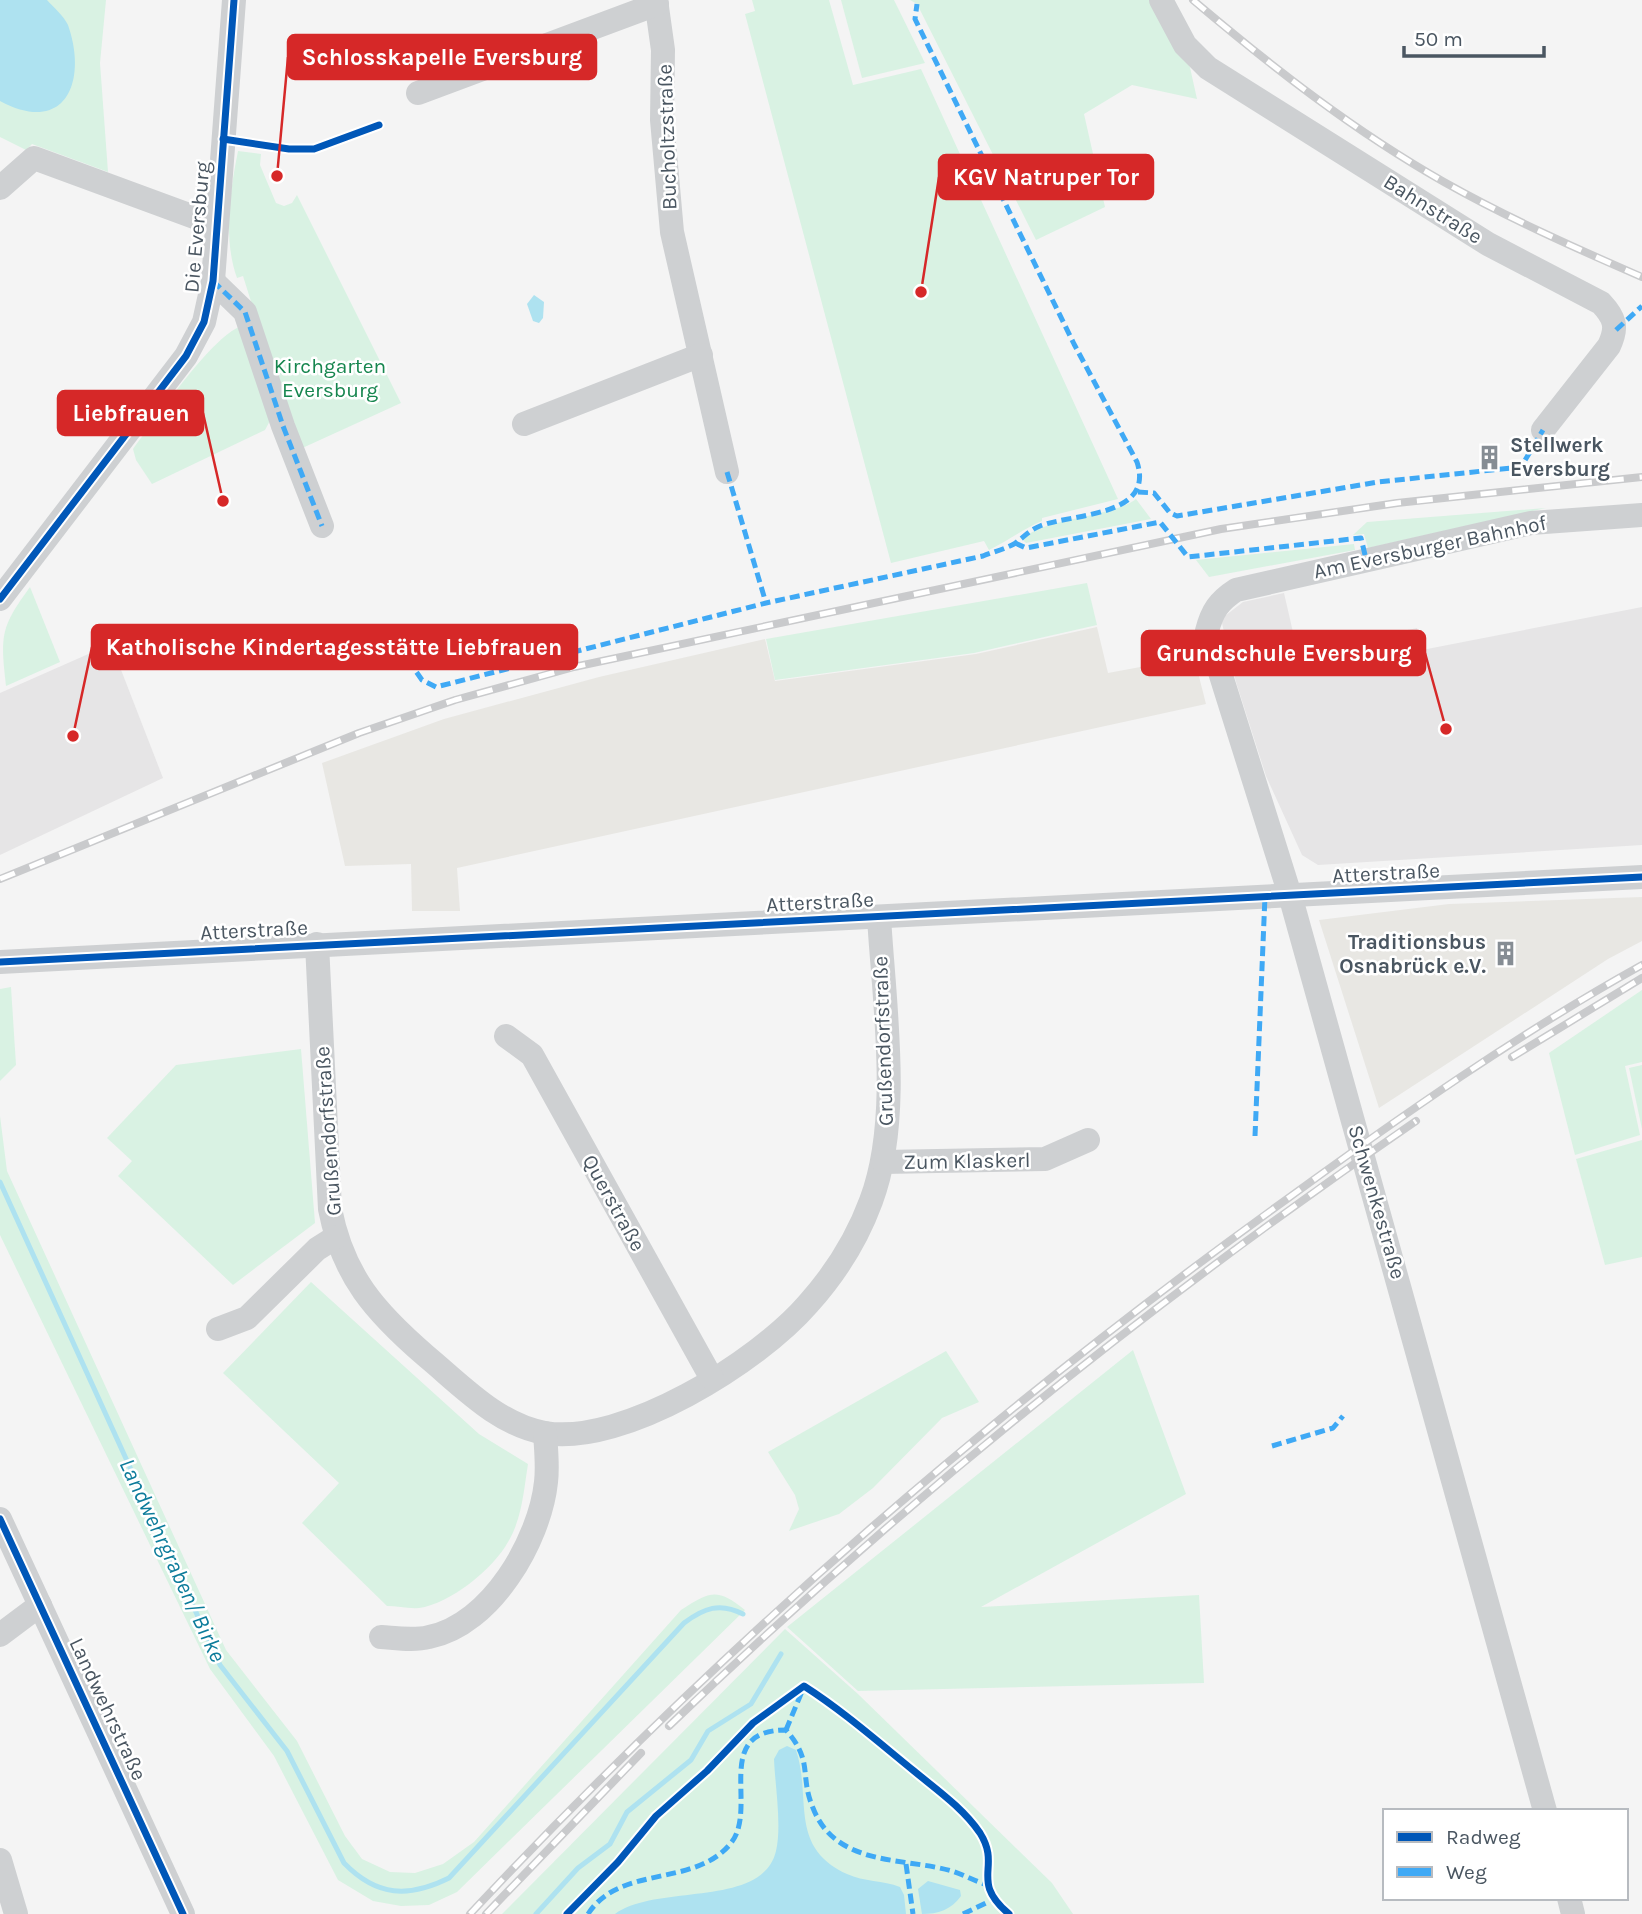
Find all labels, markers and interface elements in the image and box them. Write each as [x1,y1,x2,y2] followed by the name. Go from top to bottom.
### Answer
[1404,14,1544,58] scale bar
[1414,27,1463,51] text: 50 m
[288,35,596,79] callout: Schlosskapelle Eversburg
[302,44,582,71] text: Schlosskapelle Eversburg
[652,64,682,210] street label: Bucholtzstraße
[939,155,1153,199] callout: KGV Natruper Tor
[179,160,215,294] street label: Die Eversburg
[953,164,1139,191] text: KGV Natruper Tor
[1379,169,1487,249] street label: Bahnstraße
[274,354,386,402] park label: Kirchgarten Eversburg
[58,391,203,435] callout: Liebfrauen
[72,400,190,427] text: Liebfrauen
[1510,433,1610,481] place label: Stellwerk Eversburg
[1476,443,1504,471] building icon: Stellwerk Eversburg
[1311,510,1549,583] street label: Am Eversburger Bahnhof
[92,625,577,669] callout: Katholische Kindertagesstätte Liebfrauen
[1142,631,1425,675] callout: Grundschule Eversburg
[106,634,562,661] text: Katholische Kindertagesstätte Liebfrauen
[1156,640,1412,667] text: Grundschule Eversburg
[1331,858,1441,888] street label: Atterstraße
[765,887,875,917] street label: Atterstraße
[199,915,309,945] street label: Atterstraße
[1339,930,1486,978] place label: Traditionsbus Osnabrück e.V.
[1492,940,1520,968] building icon: Traditionsbus Osnabrück e.V.
[868,956,898,1126] street label: Grußendorfstraße
[310,1045,346,1217] street label: Grußendorfstraße
[1344,1122,1410,1282] street label: Schwenkestraße
[903,1148,1031,1174] street label: Zum Klaskerl
[578,1151,650,1255] street label: Querstraße
[114,1454,232,1666] water label: Landwehrgraben/ Birke
[64,1634,152,1784] street label: Landwehrstraße
[1383,1809,1628,1900] legend
[1446,1825,1521,1849] text: Radweg
[1446,1860,1487,1884] text: Weg

